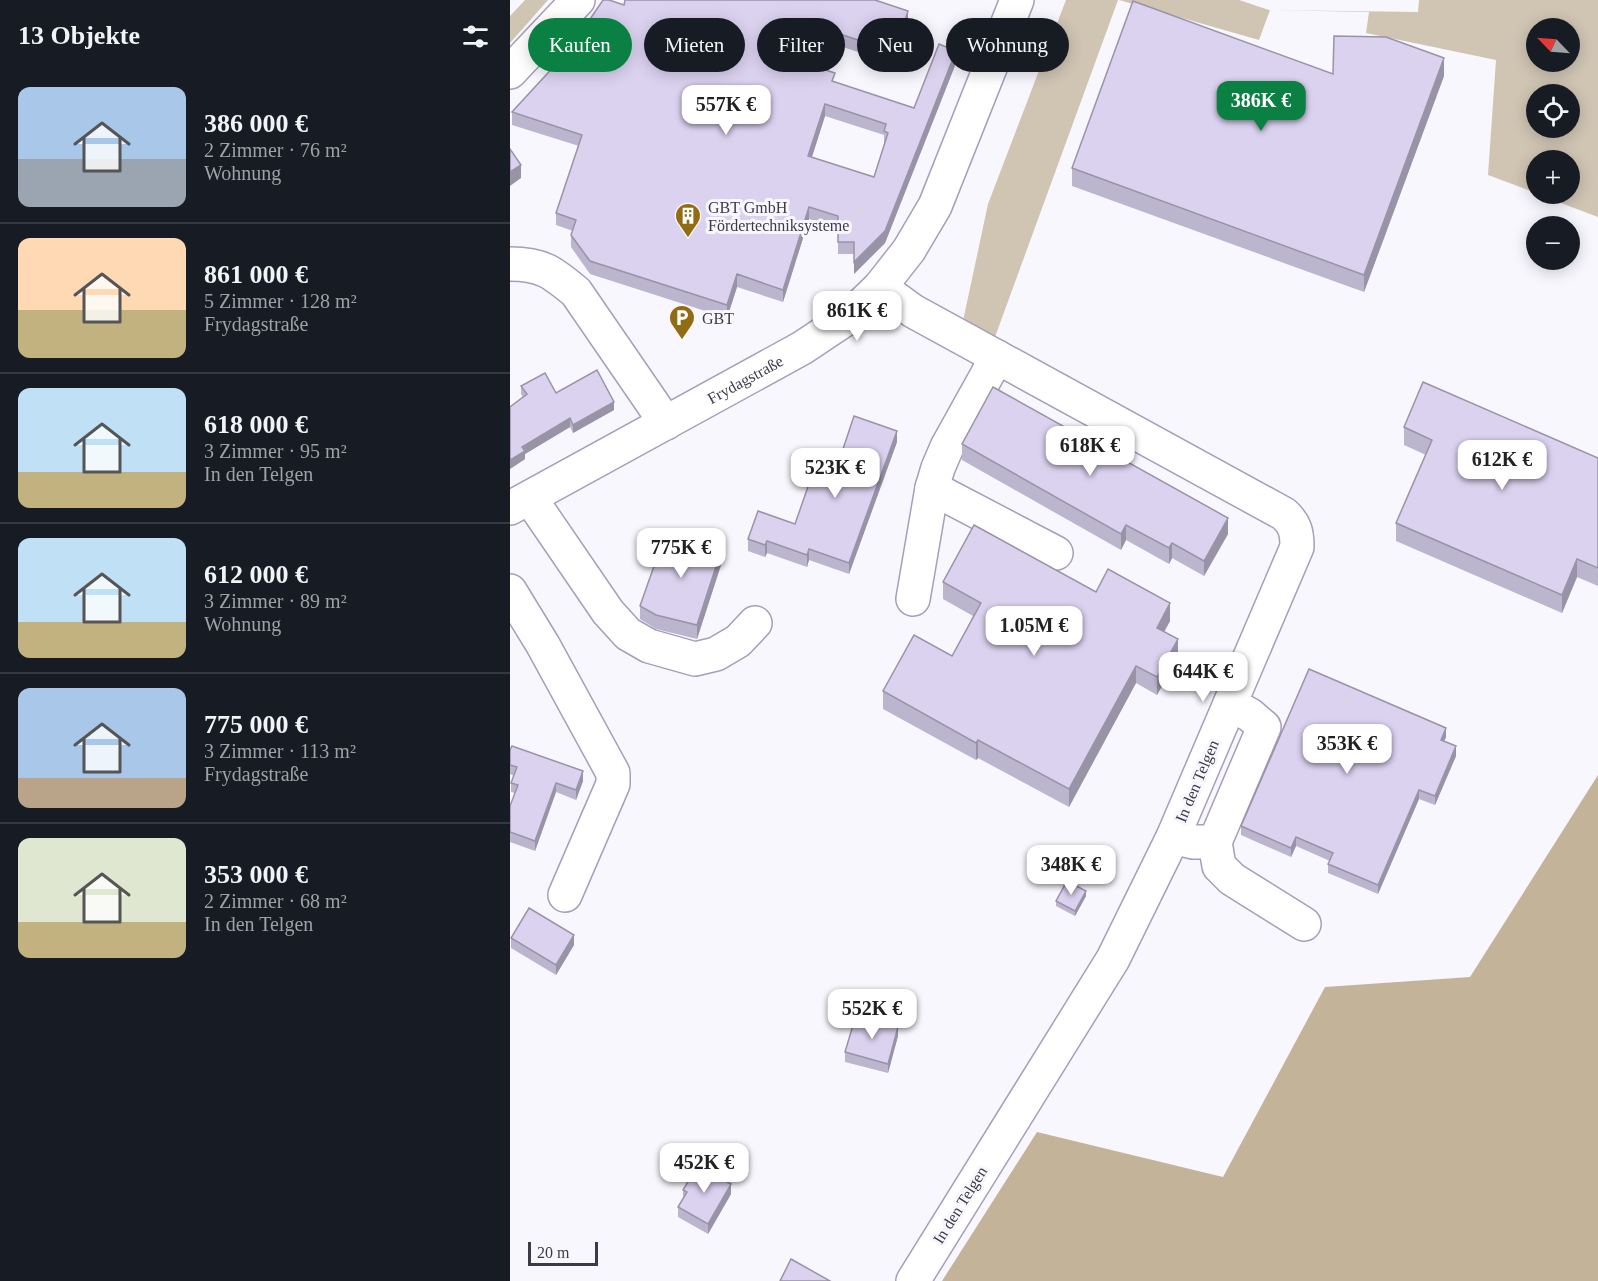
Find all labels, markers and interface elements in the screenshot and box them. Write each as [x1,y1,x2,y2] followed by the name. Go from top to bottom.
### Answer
[528,18,632,72] chip: Kaufen
[644,18,745,72] chip: Mieten
[757,18,845,72] chip: Filter
[857,18,934,72] chip: Neu
[946,18,1069,72] chip: Wohnung
[1526,18,1580,72] north arrow
[1526,18,1580,270] map controls
[459,20,492,53] icon: filters
[18,21,140,50] text: 13 Objekte
[1212,81,1310,132] pin: 386K €
[1526,84,1580,138] button: locate
[677,85,775,136] pin: 557K €
[1231,89,1291,111] text: 386K €
[696,93,756,115] text: 557K €
[204,109,308,138] text: 386 000 €
[66,111,138,183] icon: home
[204,139,347,161] text: 2 Zimmer · 76 m²
[1526,150,1580,204] button: +
[204,162,281,184] text: Wohnung
[708,199,849,235] place label: GBT GmbH Fördertechniksysteme
[673,201,703,239] building icon: GBT GmbH Fördertechniksysteme
[1526,216,1580,270] button: −
[204,260,308,289] text: 861 000 €
[66,262,138,334] icon: home
[204,290,357,312] text: 5 Zimmer · 128 m²
[808,291,906,342] pin: 861K €
[827,299,887,321] text: 861K €
[667,303,697,341] parking icon: GBT
[702,310,734,327] place label: GBT
[204,313,308,335] text: Frydagstraße
[704,352,786,407] street label: Frydagstraße
[204,410,308,439] text: 618 000 €
[66,412,138,484] icon: home
[1041,426,1139,477] pin: 618K €
[1060,434,1120,456] text: 618K €
[204,440,347,462] text: 3 Zimmer · 95 m²
[1453,440,1551,491] pin: 612K €
[786,448,884,499] pin: 523K €
[1472,448,1532,470] text: 612K €
[805,456,865,478] text: 523K €
[204,463,313,485] text: In den Telgen
[632,528,730,579] pin: 775K €
[651,536,711,558] text: 775K €
[204,560,308,589] text: 612 000 €
[66,562,138,634] icon: home
[204,590,347,612] text: 3 Zimmer · 89 m²
[979,606,1089,657] pin: 1.05M €
[204,613,281,635] text: Wohnung
[1000,614,1068,636] text: 1.05M €
[1154,652,1252,703] pin: 644K €
[1173,660,1233,682] text: 644K €
[204,710,308,739] text: 775 000 €
[66,712,138,784] icon: home
[1298,724,1396,775] pin: 353K €
[1317,732,1377,754] text: 353K €
[1172,737,1223,825] street label: In den Telgen
[204,740,356,762] text: 3 Zimmer · 113 m²
[204,763,308,785] text: Frydagstraße
[1022,845,1120,896] pin: 348K €
[1041,853,1101,875] text: 348K €
[204,860,308,889] text: 353 000 €
[66,862,138,934] icon: home
[204,890,347,912] text: 2 Zimmer · 68 m²
[204,913,313,935] text: In den Telgen
[823,989,921,1040] pin: 552K €
[842,997,902,1019] text: 552K €
[655,1143,753,1194] pin: 452K €
[674,1151,734,1173] text: 452K €
[930,1163,991,1247] street label: In den Telgen
[528,1239,598,1266] scale bar
[537,1244,569,1261] text: 20 m

